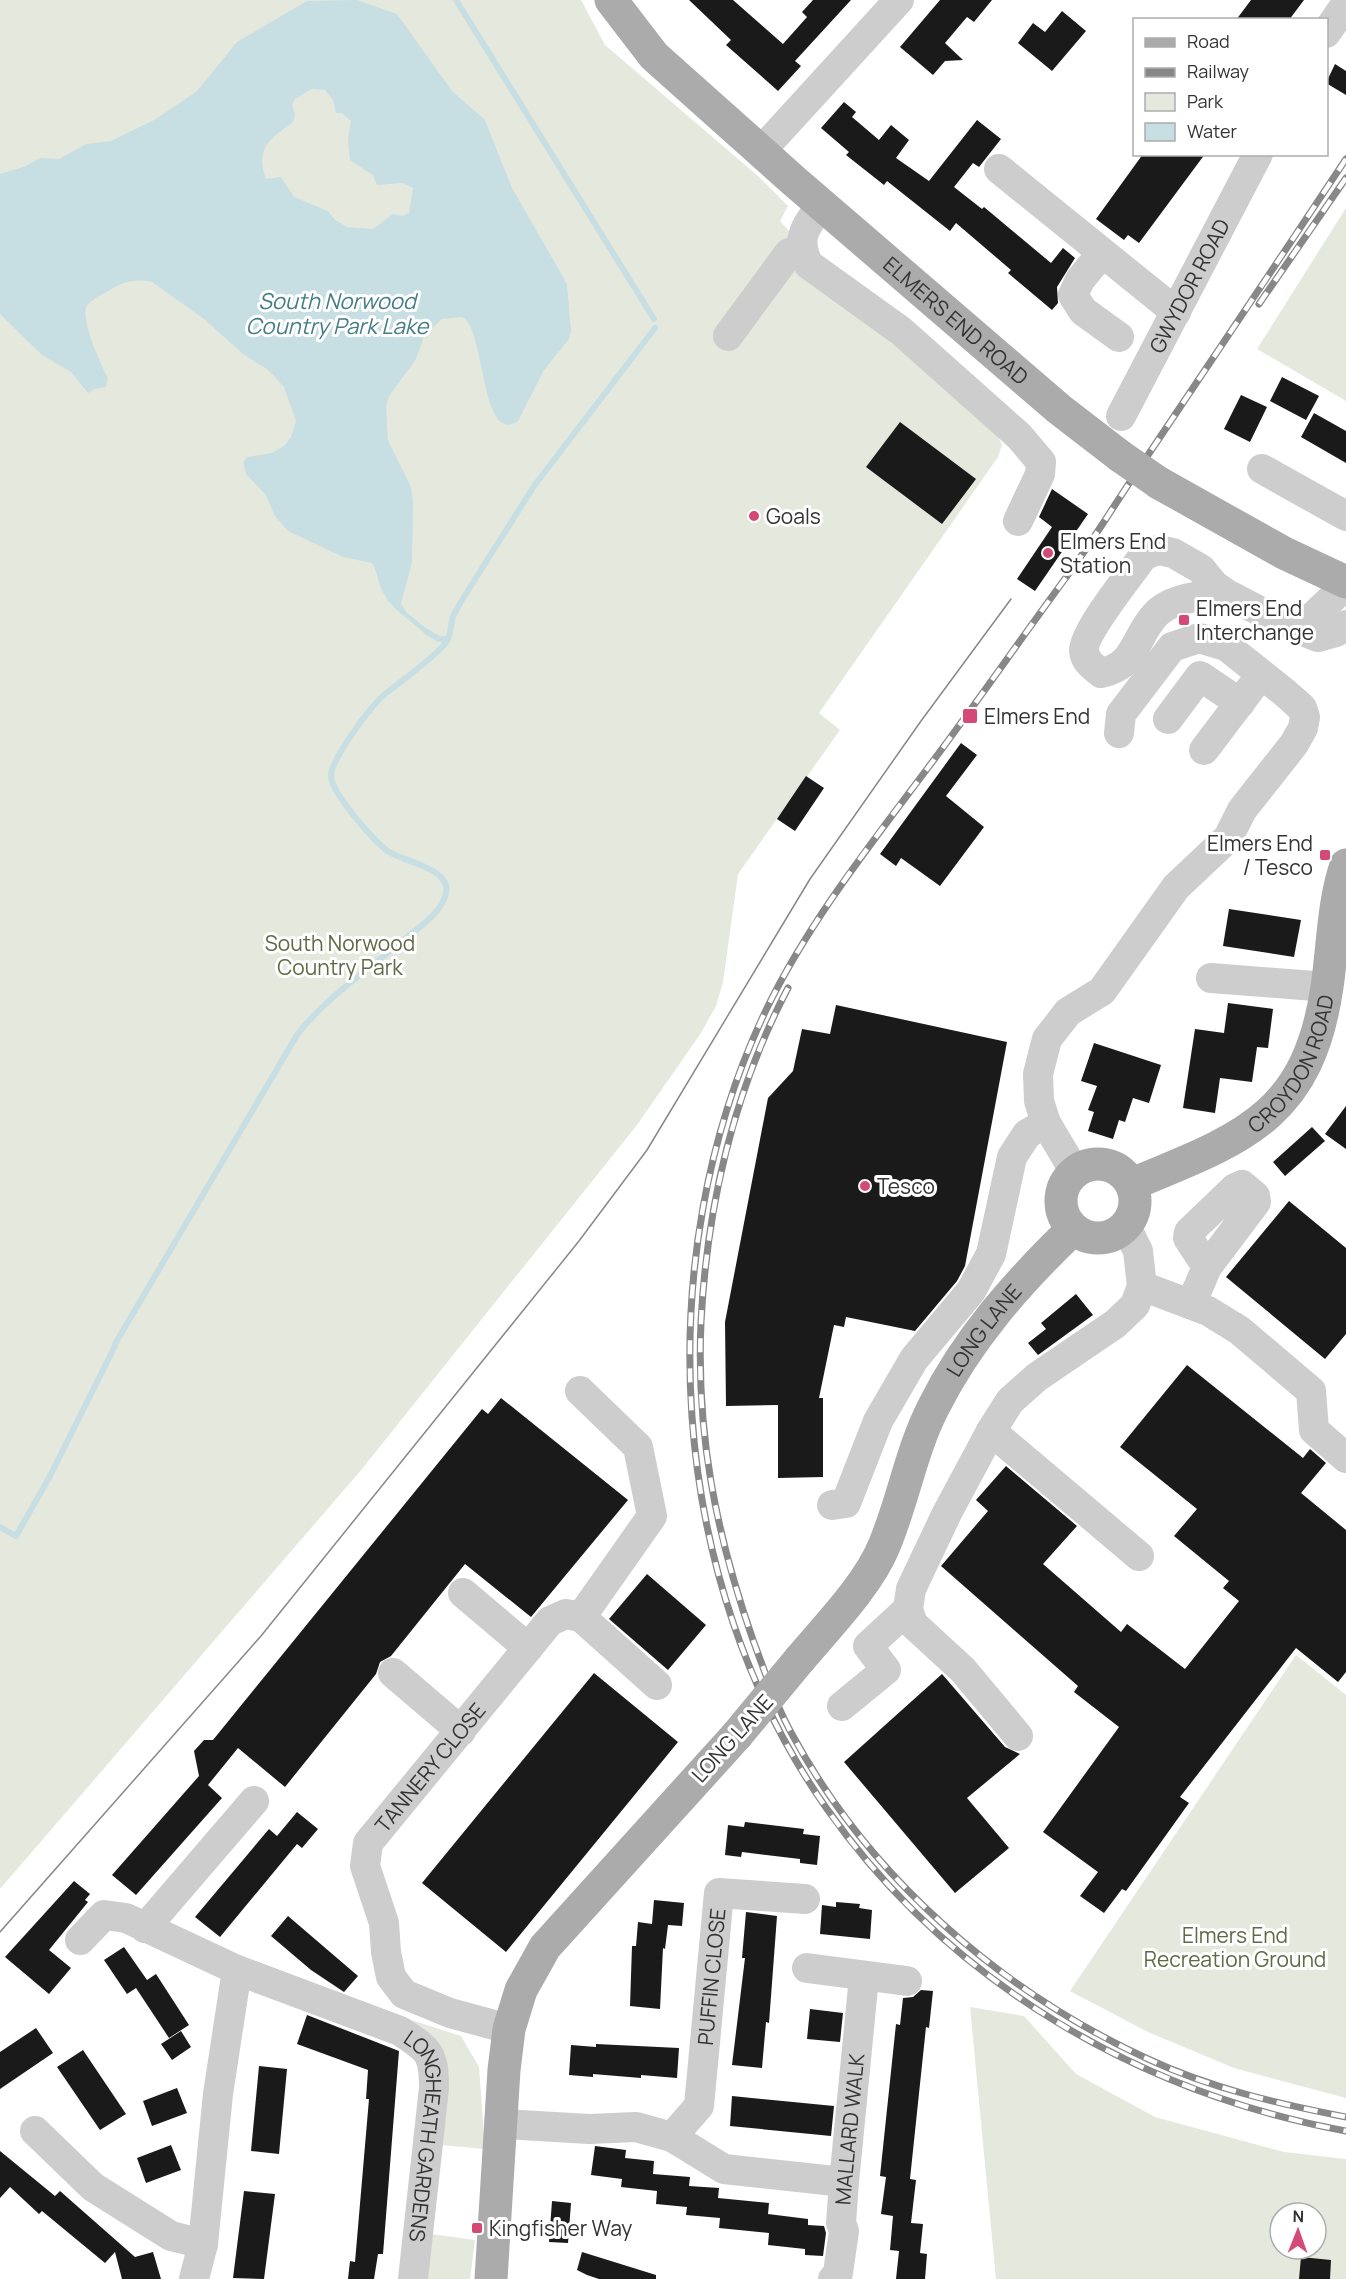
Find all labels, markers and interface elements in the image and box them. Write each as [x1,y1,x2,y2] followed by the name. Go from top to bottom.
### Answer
[1133,18,1328,156] legend
[1187,29,1230,53] text: Road
[1187,59,1249,83] text: Railway
[1187,89,1224,113] text: Park
[1187,119,1237,143] text: Water
[1142,214,1236,358] street label: GWYDOR ROAD
[878,250,1034,391] street label: ELMERS END ROAD
[246,286,430,341] water label: South Norwood Country Park Lake
[766,502,821,530] place label: Goals
[747,509,761,523] marker: Goals
[1060,527,1166,579] place label: Elmers End Station
[1041,546,1055,560] marker: Elmers End Station
[1196,594,1314,646] place label: Elmers End Interchange
[1177,613,1191,627] marker: Elmers End Interchange
[984,702,1090,730] place label: Elmers End
[961,707,979,725] marker: Elmers End
[1207,829,1313,881] place label: Elmers End / Tesco
[1318,848,1332,862] marker: Elmers End / Tesco
[265,929,415,981] park label: South Norwood Country Park
[1242,992,1340,1139] street label: CROYDON ROAD
[877,1172,935,1200] place label: Tesco
[858,1179,872,1193] marker: Tesco
[940,1278,1027,1382] street label: LONG LANE
[685,1688,779,1788] street label: LONG LANE
[369,1697,491,1838] street label: TANNERY CLOSE
[691,1907,732,2046] street label: PUFFIN CLOSE
[1144,1921,1326,1973] park label: Elmers End Recreation Ground
[399,2024,448,2243] street label: LONGHEATH GARDENS
[828,2052,871,2206] street label: MALLARD WALK
[1268,2201,1328,2261] north arrow
[1292,2205,1304,2227] text: N
[489,2214,632,2242] place label: Kingfisher Way
[470,2221,484,2235] marker: Kingfisher Way

